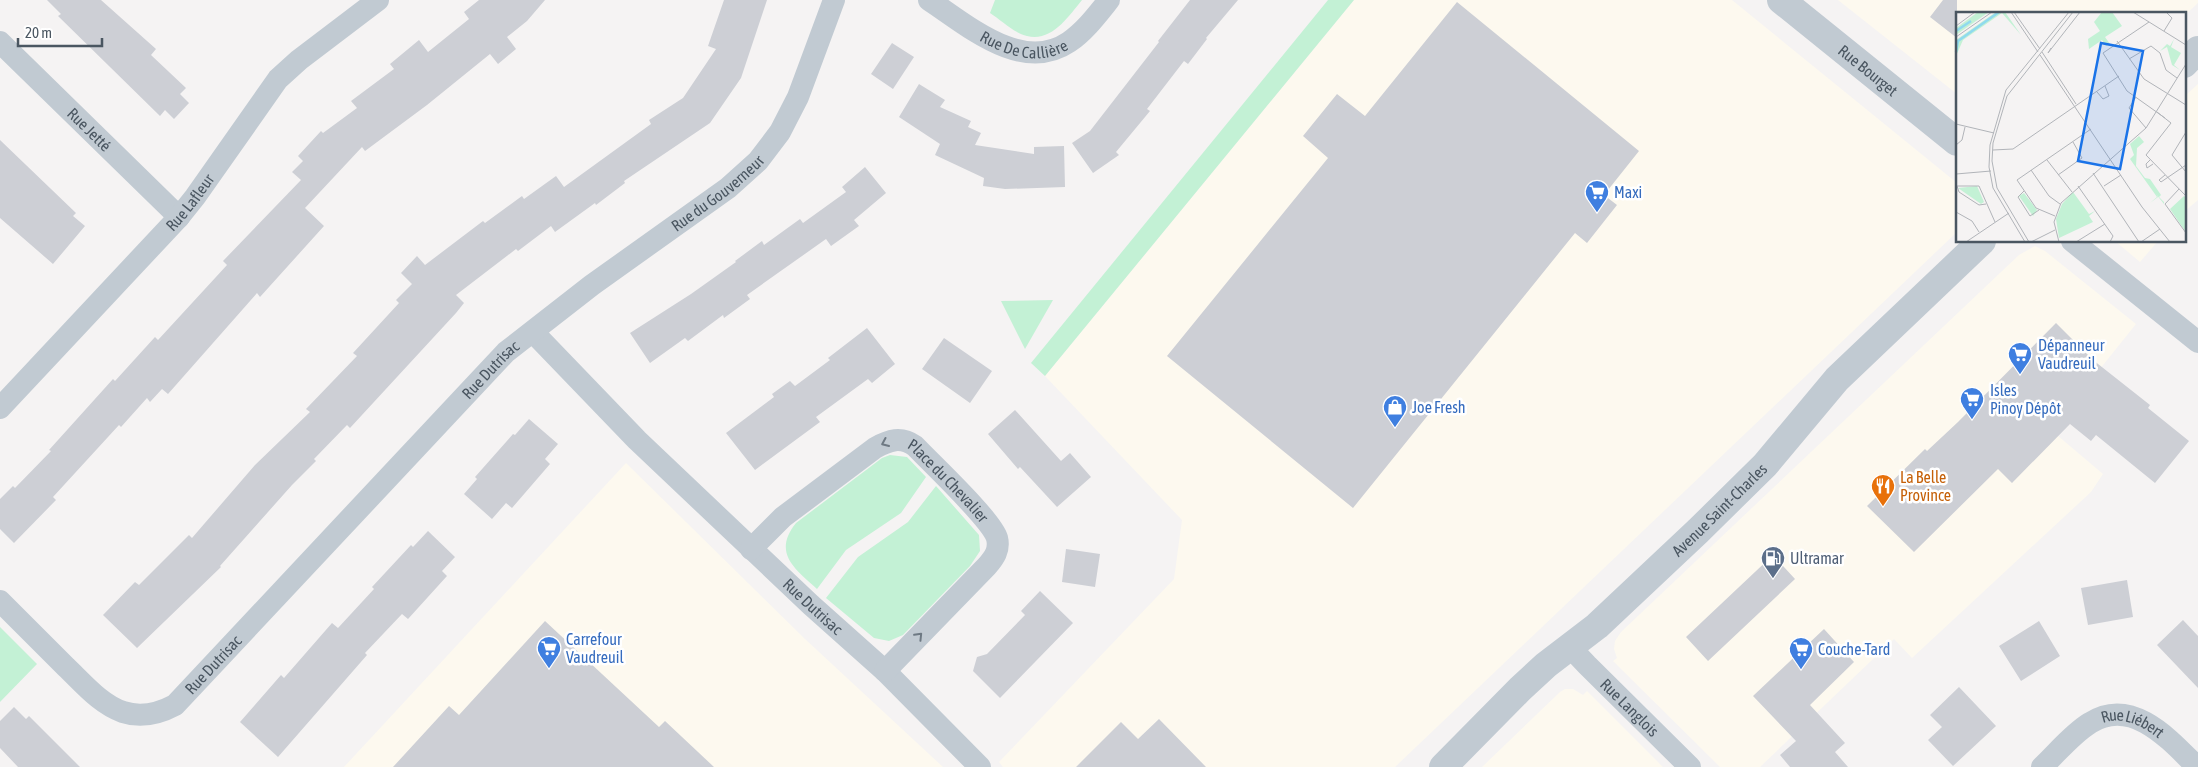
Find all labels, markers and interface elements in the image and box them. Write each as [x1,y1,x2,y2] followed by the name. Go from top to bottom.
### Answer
[1956,12,2186,242] inset map
[18,15,101,47] scale bar
[25,24,52,41] text: 20 m
[977,27,1071,62] street label: Rue De Callière
[1835,41,1902,100] street label: Rue Bourget
[64,104,115,155] street label: Rue Jetté
[668,152,768,235] street label: Rue du Gouverneur
[162,170,218,234] street label: Rue Lafleur
[1584,179,1610,213] supermarket icon: Maxi
[1614,183,1642,201] place label: Maxi
[458,336,522,402] street label: Rue Dutrisac
[2038,336,2105,372] place label: Dépanneur Vaudreuil
[2007,341,2033,375] supermarket icon: Dépanneur Vaudreuil
[1990,381,2061,418] place label: Isles Pinoy Dépôt
[1959,386,1985,420] supermarket icon: Isles Pinoy Dépôt
[1382,394,1408,428] shop icon: Joe Fresh
[1412,398,1466,416] place label: Joe Fresh
[905,435,993,526] street label: Place du Chevalier
[881,437,890,448] one-way arrow
[1668,459,1771,560] street label: Avenue Saint-Charles
[1900,468,1951,504] place label: La Belle Province
[1870,473,1896,507] restaurant icon: La Belle Province
[1760,545,1786,579] fuel station icon: Ultramar
[1790,549,1844,567] place label: Ultramar
[780,575,846,638] street label: Rue Dutrisac
[566,630,625,666] place label: Carrefour Vaudreuil
[181,631,245,698] street label: Rue Dutrisac
[913,633,922,642] one-way arrow
[536,635,562,669] supermarket icon: Carrefour Vaudreuil
[1788,636,1814,670] supermarket icon: Couche-Tard
[1818,640,1890,658] place label: Couche-Tard
[1597,675,1663,740] street label: Rue Langlois
[2099,705,2168,741] street label: Rue Liébert

